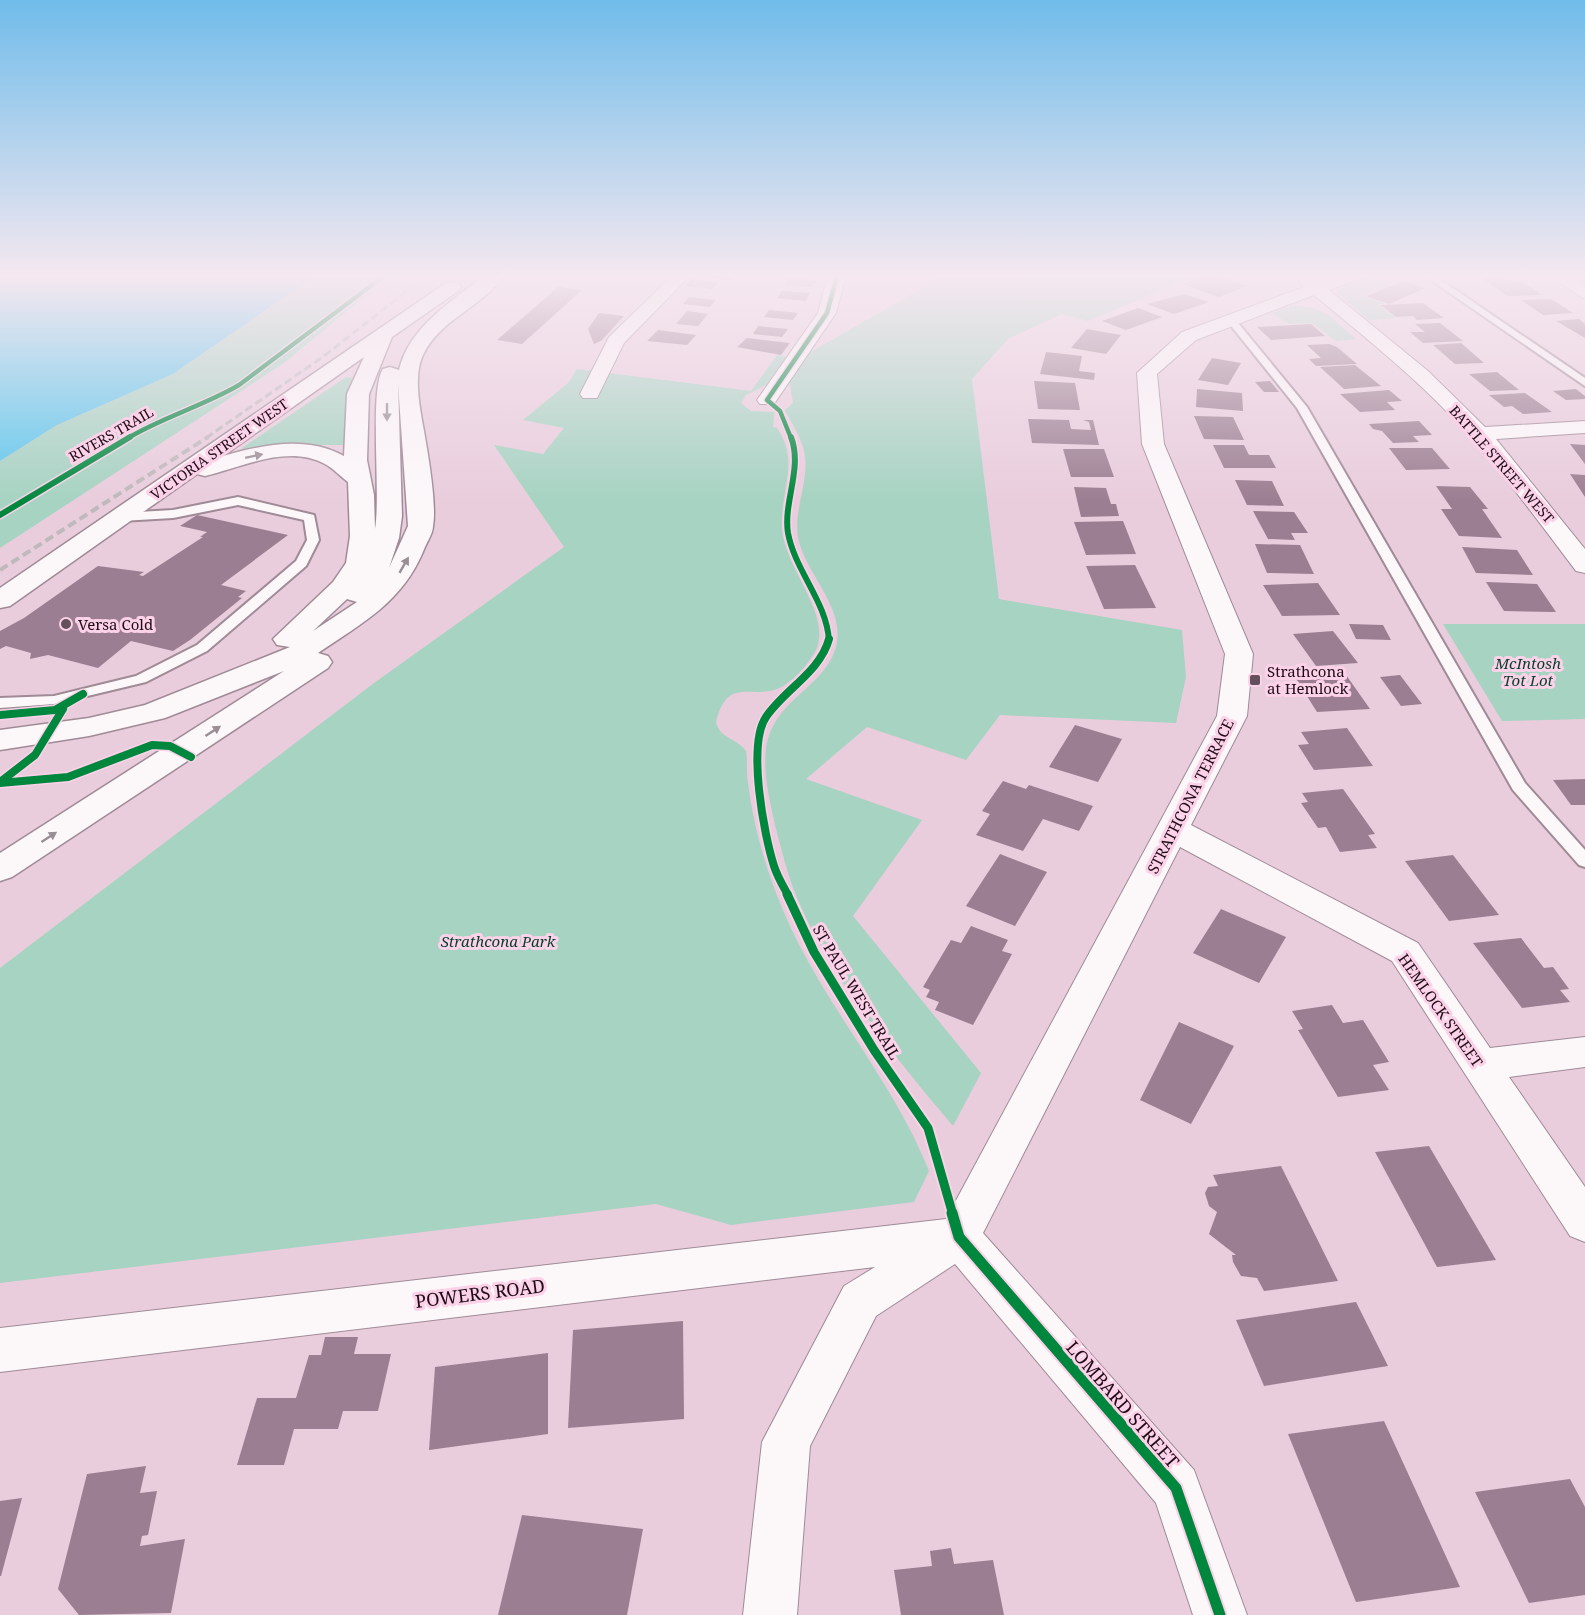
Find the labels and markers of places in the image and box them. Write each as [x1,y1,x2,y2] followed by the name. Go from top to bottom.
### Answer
[78,614,153,634] place label: Versa Cold
[59,617,73,631] marker: Versa Cold
[1267,661,1348,698] place label: Strathcona at Hemlock
[1248,673,1262,687] marker: Strathcona at Hemlock

